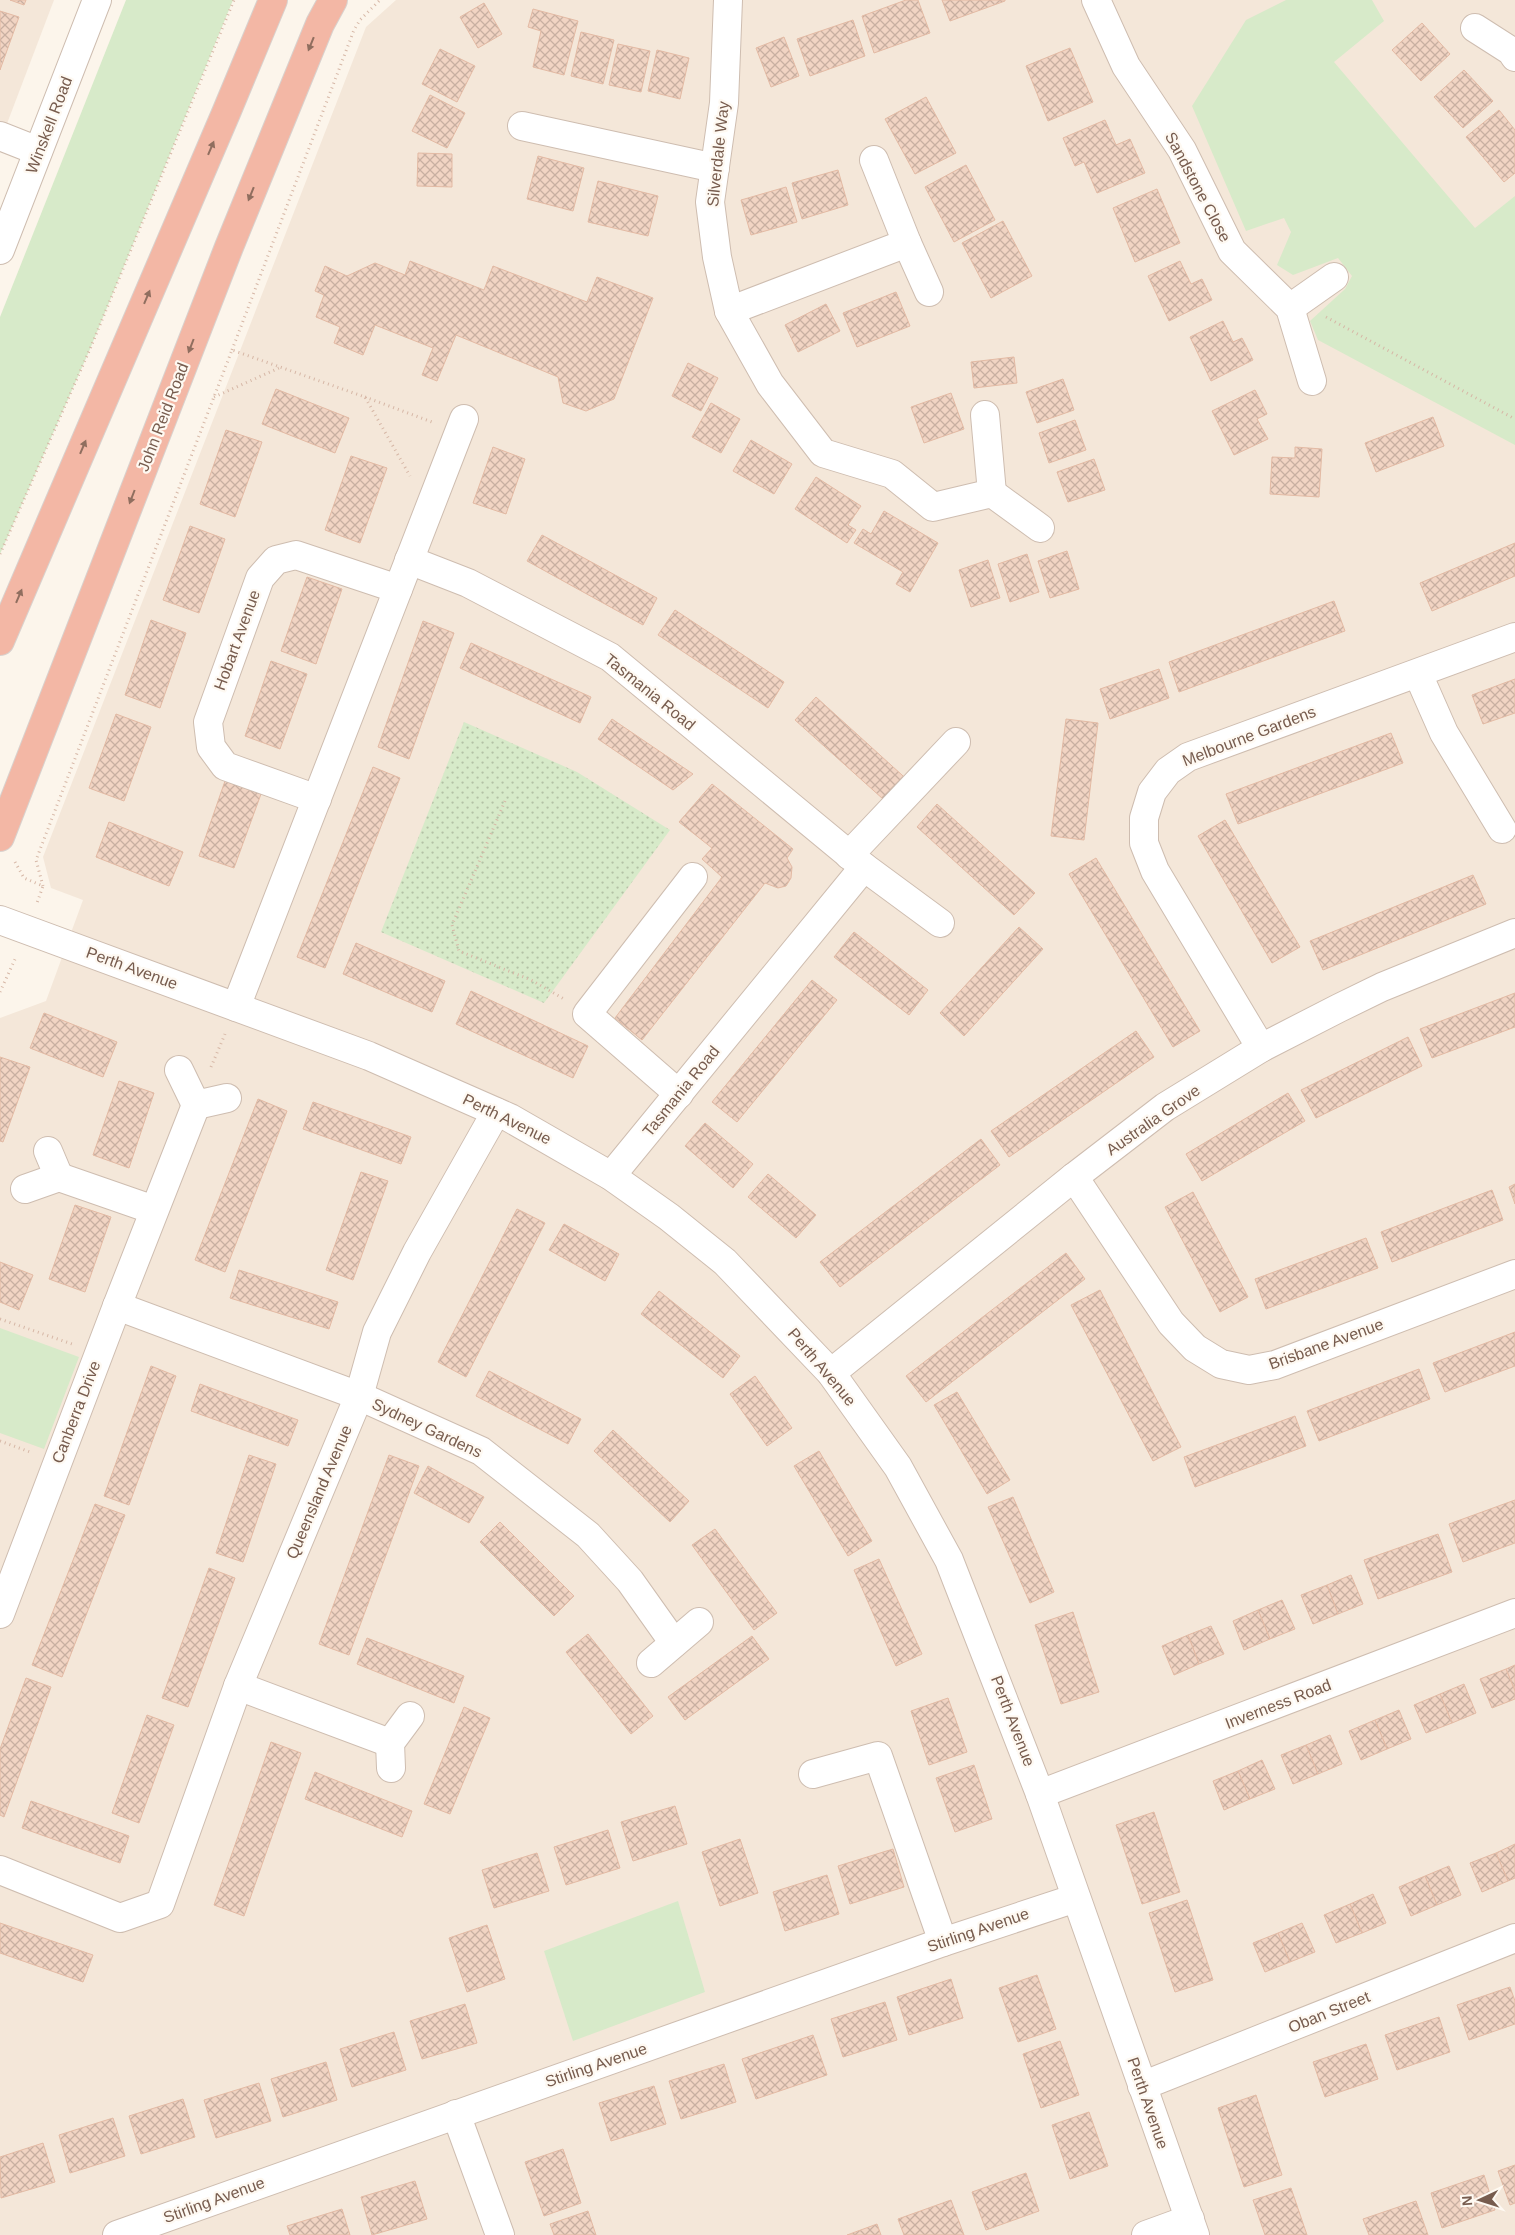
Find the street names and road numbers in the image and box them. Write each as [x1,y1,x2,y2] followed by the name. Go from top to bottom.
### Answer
[23,74,75,176] street label: Winskell Road
[704,100,732,208] street label: Silverdale Way
[1162,129,1234,245] street label: Sandstone Close
[135,360,191,474] street label: John Reid Road
[211,587,263,693] street label: Hobart Avenue
[601,650,699,734] street label: Tasmania Road
[1180,703,1318,769] street label: Melbourne Gardens
[84,944,180,992] street label: Perth Avenue
[639,1042,723,1140] street label: Tasmania Road
[1103,1081,1203,1159] street label: Australia Grove
[460,1090,554,1148] street label: Perth Avenue
[1266,1315,1386,1373] street label: Brisbane Avenue
[785,1325,859,1409] street label: Perth Avenue
[49,1358,103,1466] street label: Canberra Drive
[369,1395,485,1461] street label: Sydney Gardens
[283,1422,355,1562] street label: Queensland Avenue
[988,1673,1038,1769] street label: Perth Avenue
[1223,1676,1333,1732] street label: Inverness Road
[925,1905,1031,1955] street label: Stirling Avenue
[1286,1988,1373,2036] street label: Oban Street
[543,2040,649,2090] street label: Stirling Avenue
[1124,2055,1172,2151] street label: Perth Avenue
[161,2174,267,2226] street label: Stirling Avenue

